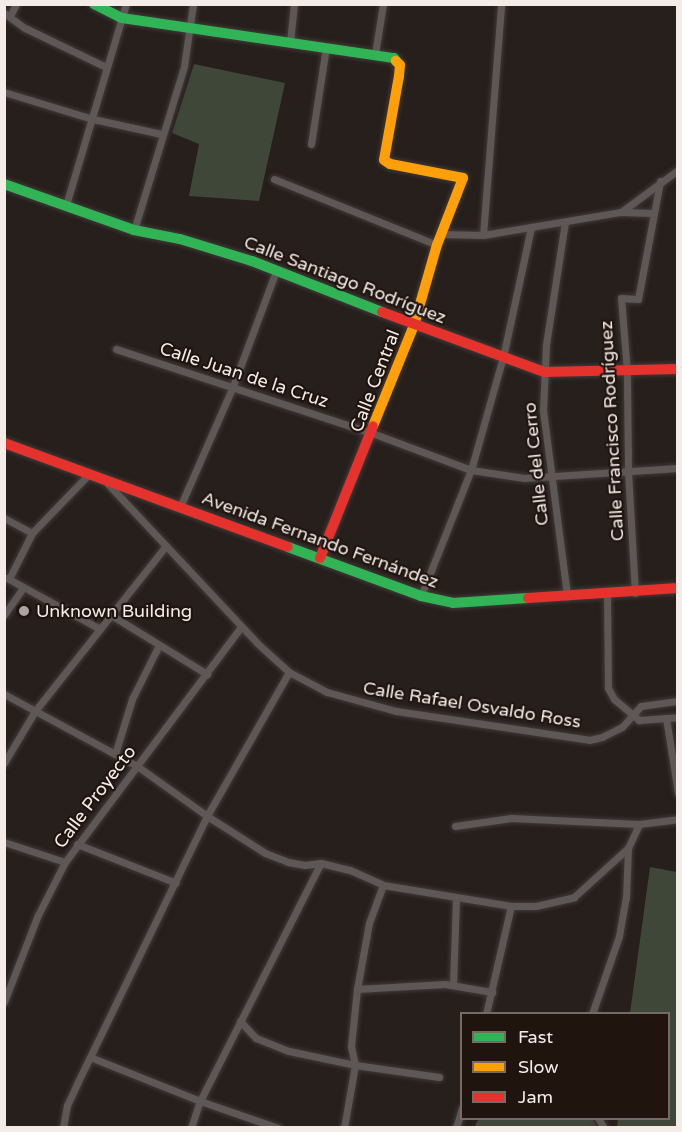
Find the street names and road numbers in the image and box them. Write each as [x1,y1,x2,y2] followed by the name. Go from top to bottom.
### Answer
[241,231,449,329] street label: Calle Santiago Rodríguez
[595,320,629,542] street label: Calle Francisco Rodríguez
[346,327,404,435] street label: Calle Central
[157,337,331,413] street label: Calle Juan de la Cruz
[519,401,553,527] street label: Calle del Cerro
[199,487,441,593] street label: Avenida Fernando Fernández
[361,677,583,733] street label: Calle Rafael Osvaldo Ross
[49,741,141,853] street label: Calle Proyecto

